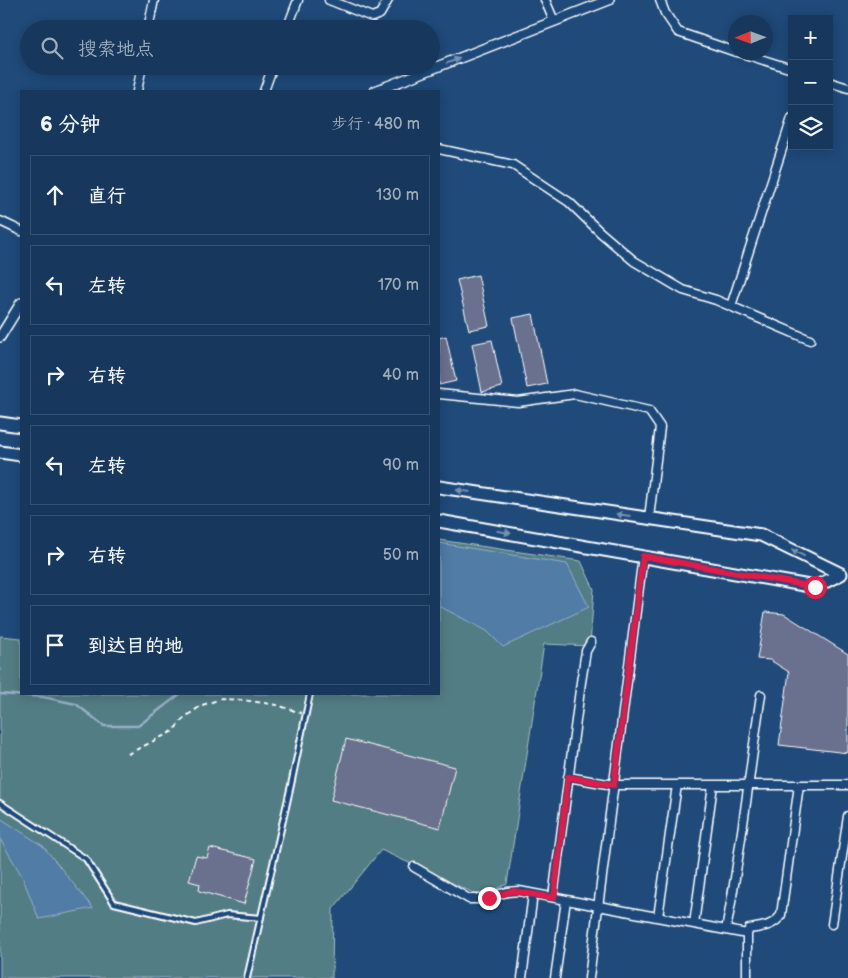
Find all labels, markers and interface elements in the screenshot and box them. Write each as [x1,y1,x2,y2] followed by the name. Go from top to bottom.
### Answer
[728,15,773,60] north arrow
[788,15,833,150] map controls
[788,15,833,60] button: +
[20,20,440,75] search box
[38,34,66,62] icon: search
[78,38,154,61] text: 搜索地点
[446,57,461,65] one-way arrow
[788,60,833,105] button: −
[788,105,833,150] button: layers
[40,112,100,137] text: 6 分钟
[332,115,420,134] text: 步行 · 480 m
[41,181,69,209] icon: ahead
[88,185,126,208] text: 直行
[376,186,419,205] text: 130 m
[41,271,69,299] icon: left
[88,275,126,298] text: 左转
[378,276,419,295] text: 170 m
[41,361,69,389] icon: right
[88,365,126,388] text: 右转
[382,366,419,385] text: 40 m
[41,451,69,479] icon: left
[88,455,126,478] text: 左转
[383,456,419,475] text: 90 m
[454,487,470,495] one-way arrow
[615,510,631,518] one-way arrow
[496,529,512,537] one-way arrow
[41,541,69,569] icon: right
[88,545,126,568] text: 右转
[383,546,419,565] text: 50 m
[791,549,805,557] one-way arrow
[804,576,827,599] route start
[41,631,69,659] icon: arrive
[88,635,183,658] text: 到达目的地
[478,887,501,910] route end

